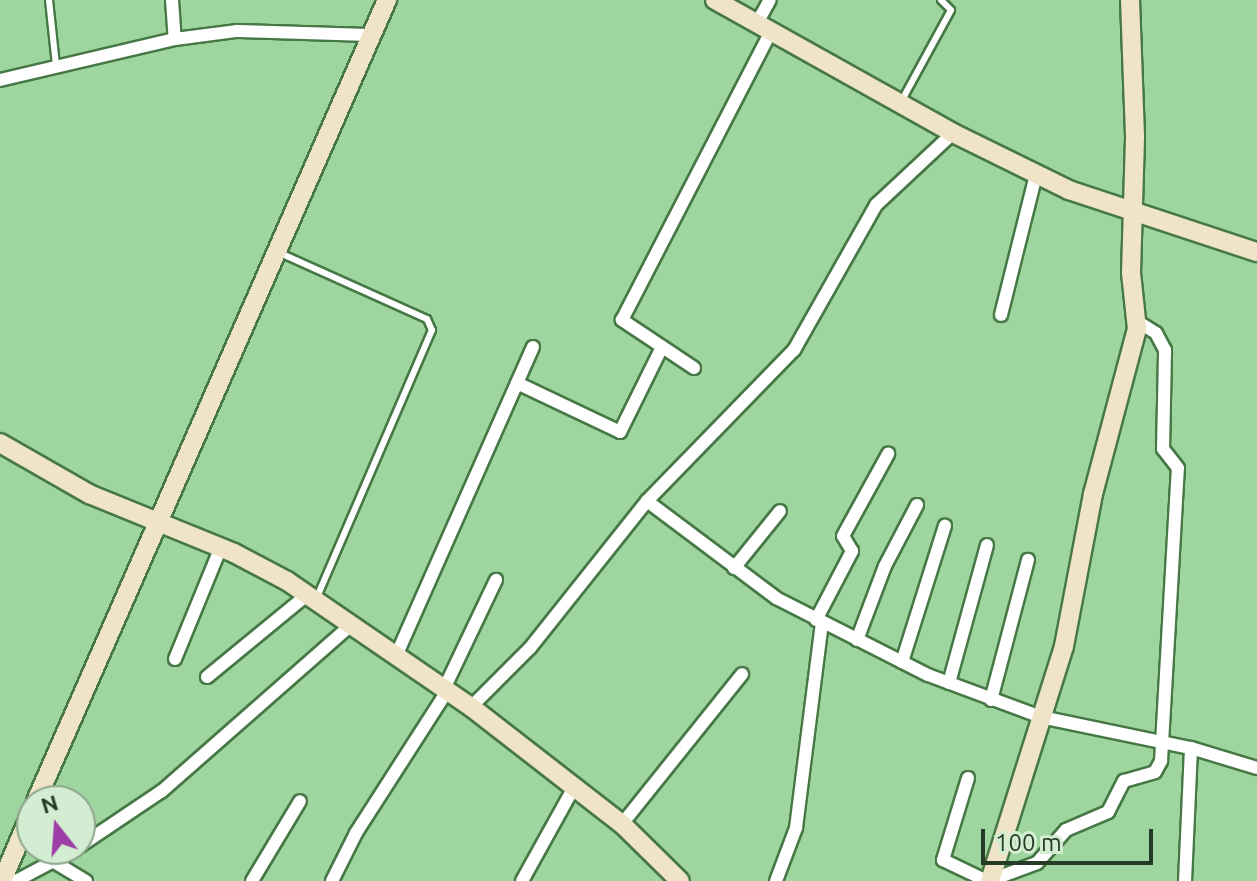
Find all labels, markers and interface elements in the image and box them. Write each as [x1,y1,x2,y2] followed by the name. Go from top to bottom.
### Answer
[16,785,96,865] north arrow
[38,789,61,818] text: N
[985,813,1157,863] scale bar
[995,829,1062,856] text: 100 m

